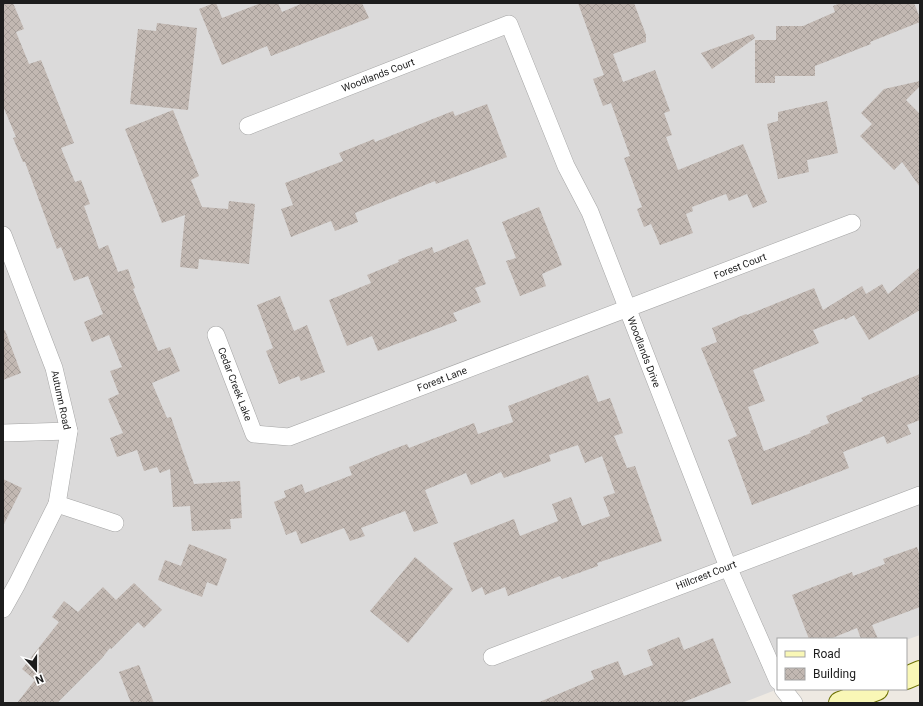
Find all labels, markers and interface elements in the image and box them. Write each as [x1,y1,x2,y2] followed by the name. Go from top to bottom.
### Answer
[340,56,416,94] street label: Woodlands Court
[712,251,768,281] street label: Forest Court
[625,315,663,389] street label: Woodlands Drive
[216,346,254,422] street label: Cedar Creek Lake
[416,364,468,394] street label: Forest Lane
[49,369,73,431] street label: Autumn Road
[674,558,738,592] street label: Hillcrest Court
[777,638,907,690] legend
[813,647,841,661] text: Road
[16,650,56,690] north arrow
[813,667,856,681] text: Building
[33,671,45,686] text: N

